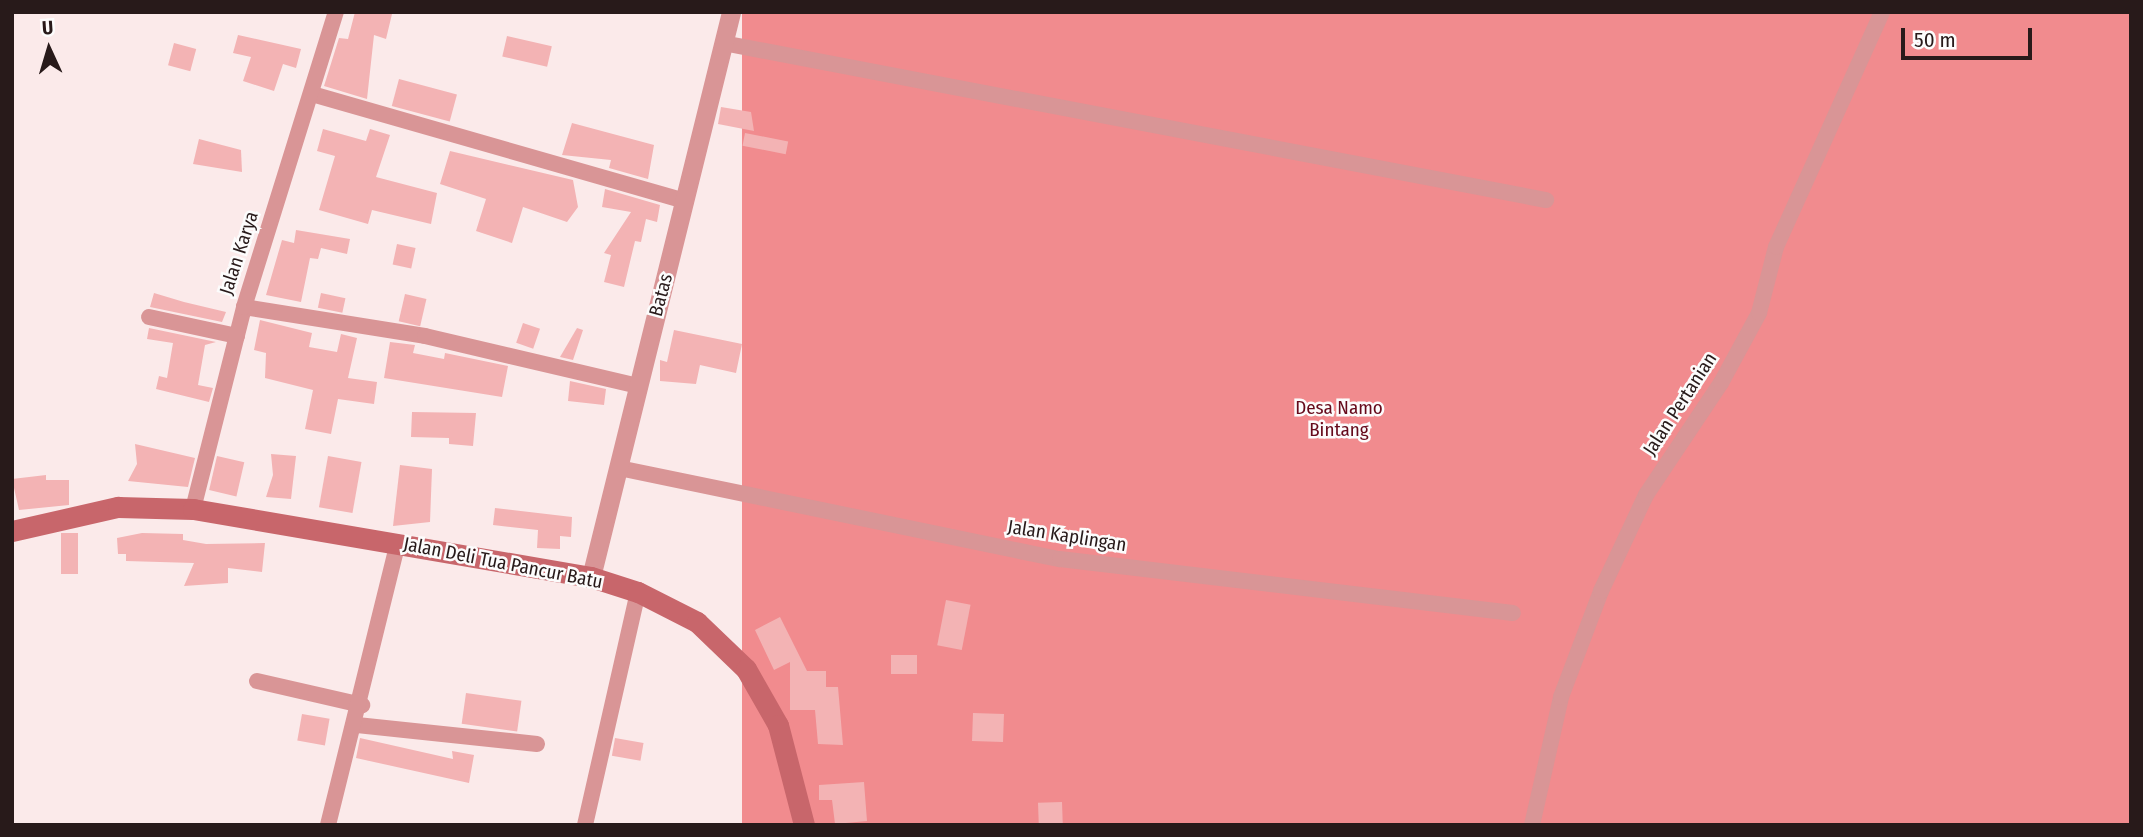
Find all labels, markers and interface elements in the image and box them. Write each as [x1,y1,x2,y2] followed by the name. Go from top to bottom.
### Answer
[14,14,84,84] north arrow
[1905,14,2036,58] scale bar
[41,16,54,39] text: U
[1914,27,1956,53] text: 50 m
[215,208,263,298] street label: Jalan Karya
[644,271,678,319] street label: Batas
[1638,348,1722,460] street label: Jalan Pertanian
[1295,397,1383,441] park label: Desa Namo Bintang
[1006,515,1128,557] street label: Jalan Kaplingan
[401,532,605,594] street label: Jalan Deli Tua Pancur Batu

